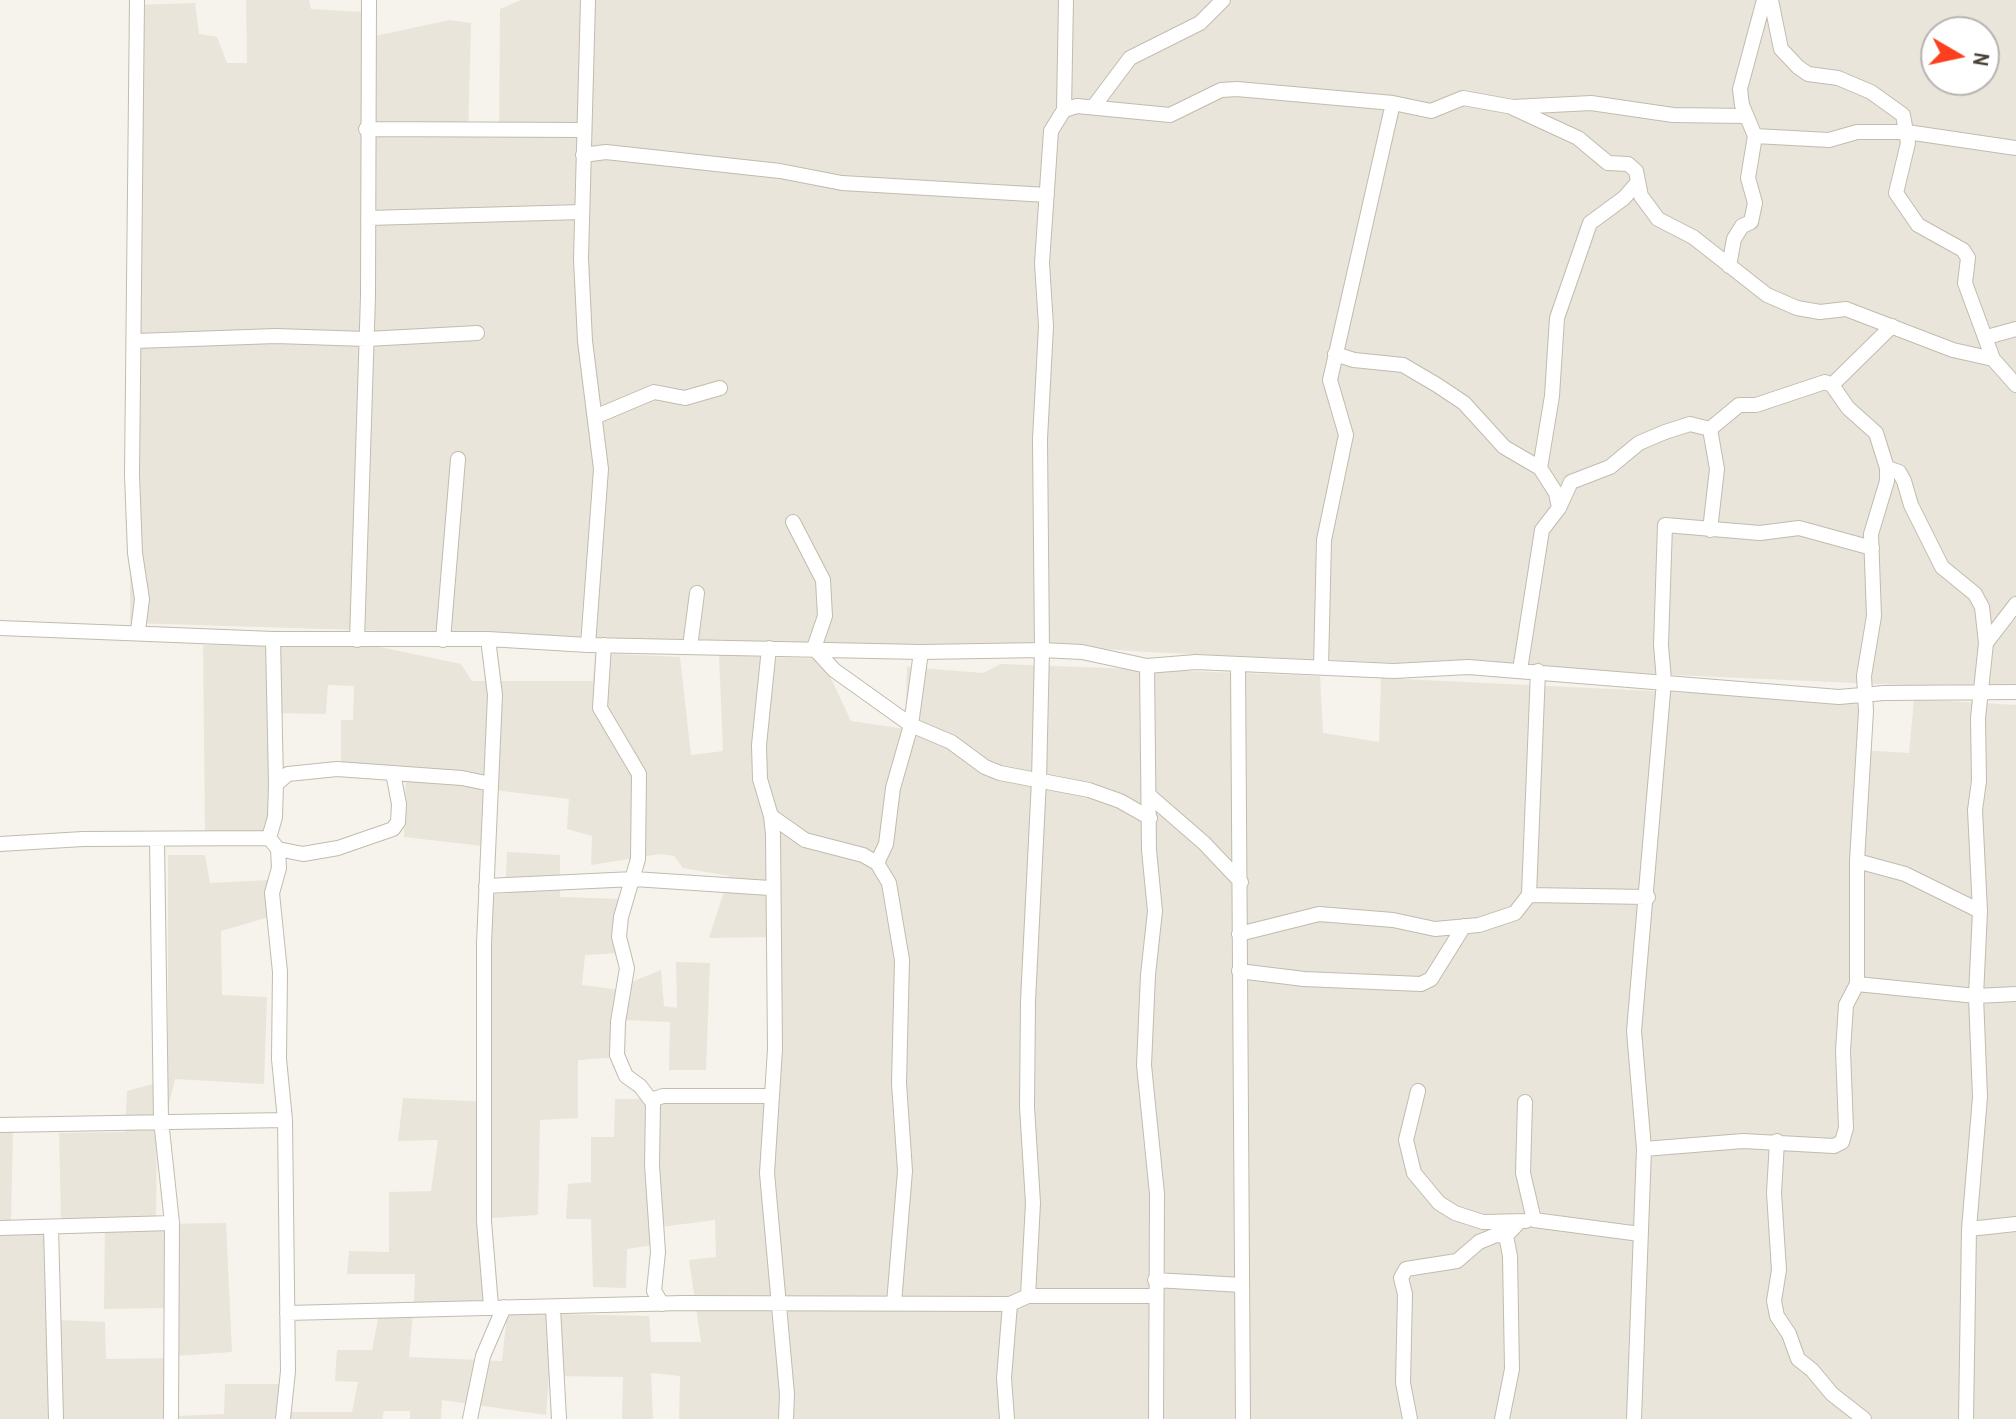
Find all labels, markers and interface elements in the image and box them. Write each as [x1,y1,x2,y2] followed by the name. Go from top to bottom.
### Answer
[1920,16,2000,96] north arrow
[1966,51,1998,68] text: N

